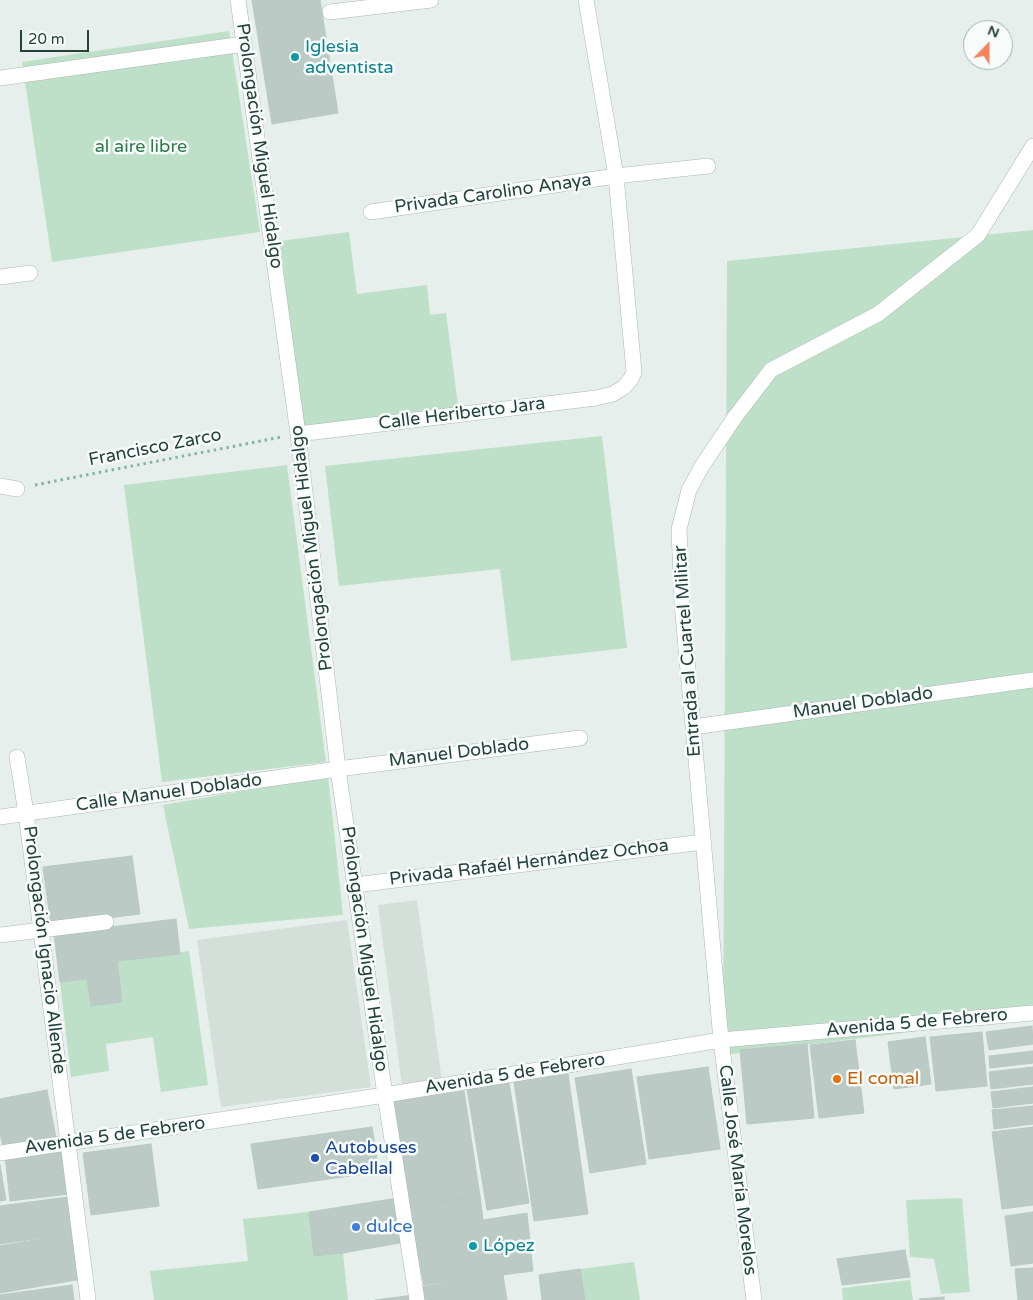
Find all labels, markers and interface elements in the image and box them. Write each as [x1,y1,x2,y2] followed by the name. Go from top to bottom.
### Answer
[22,20,91,52] scale bar
[963,20,1013,70] north arrow
[231,22,287,270] street label: Prolongación Miguel Hidalgo
[985,22,1002,42] text: N
[28,30,65,48] text: 20 m
[305,36,394,78] place label: Iglesia adventista
[289,51,301,63] marker: Iglesia adventista
[95,136,187,158] park label: al aire libre
[393,169,593,219] street label: Privada Carolino Anaya
[377,393,547,435] street label: Calle Heriberto Jara
[286,424,338,672] street label: Prolongación Miguel Hidalgo
[87,425,223,471] street label: Francisco Zarco
[670,544,706,758] street label: Entrada al Cuartel Militar
[792,682,934,724] street label: Manuel Doblado
[388,734,530,772] street label: Manuel Doblado
[75,769,263,817] street label: Calle Manuel Doblado
[18,825,70,1075] street label: Prolongación Ignacio Allende
[336,825,392,1073] street label: Prolongación Miguel Hidalgo
[388,835,670,891] street label: Privada Rafaél Hernández Ochoa
[825,1004,1009,1042] street label: Avenida 5 de Febrero
[423,1049,607,1099] street label: Avenida 5 de Febrero
[713,1064,761,1276] street label: Calle José María Morelos
[847,1068,919,1090] place label: El comal
[831,1073,843,1085] marker: El comal
[23,1113,207,1159] street label: Avenida 5 de Febrero
[325,1137,417,1180] place label: Autobuses Cabellal
[309,1152,321,1164] marker: Autobuses Cabellal
[366,1216,413,1238] place label: dulce
[350,1221,362,1233] marker: dulce
[483,1235,535,1257] place label: López
[467,1240,479,1252] marker: López

